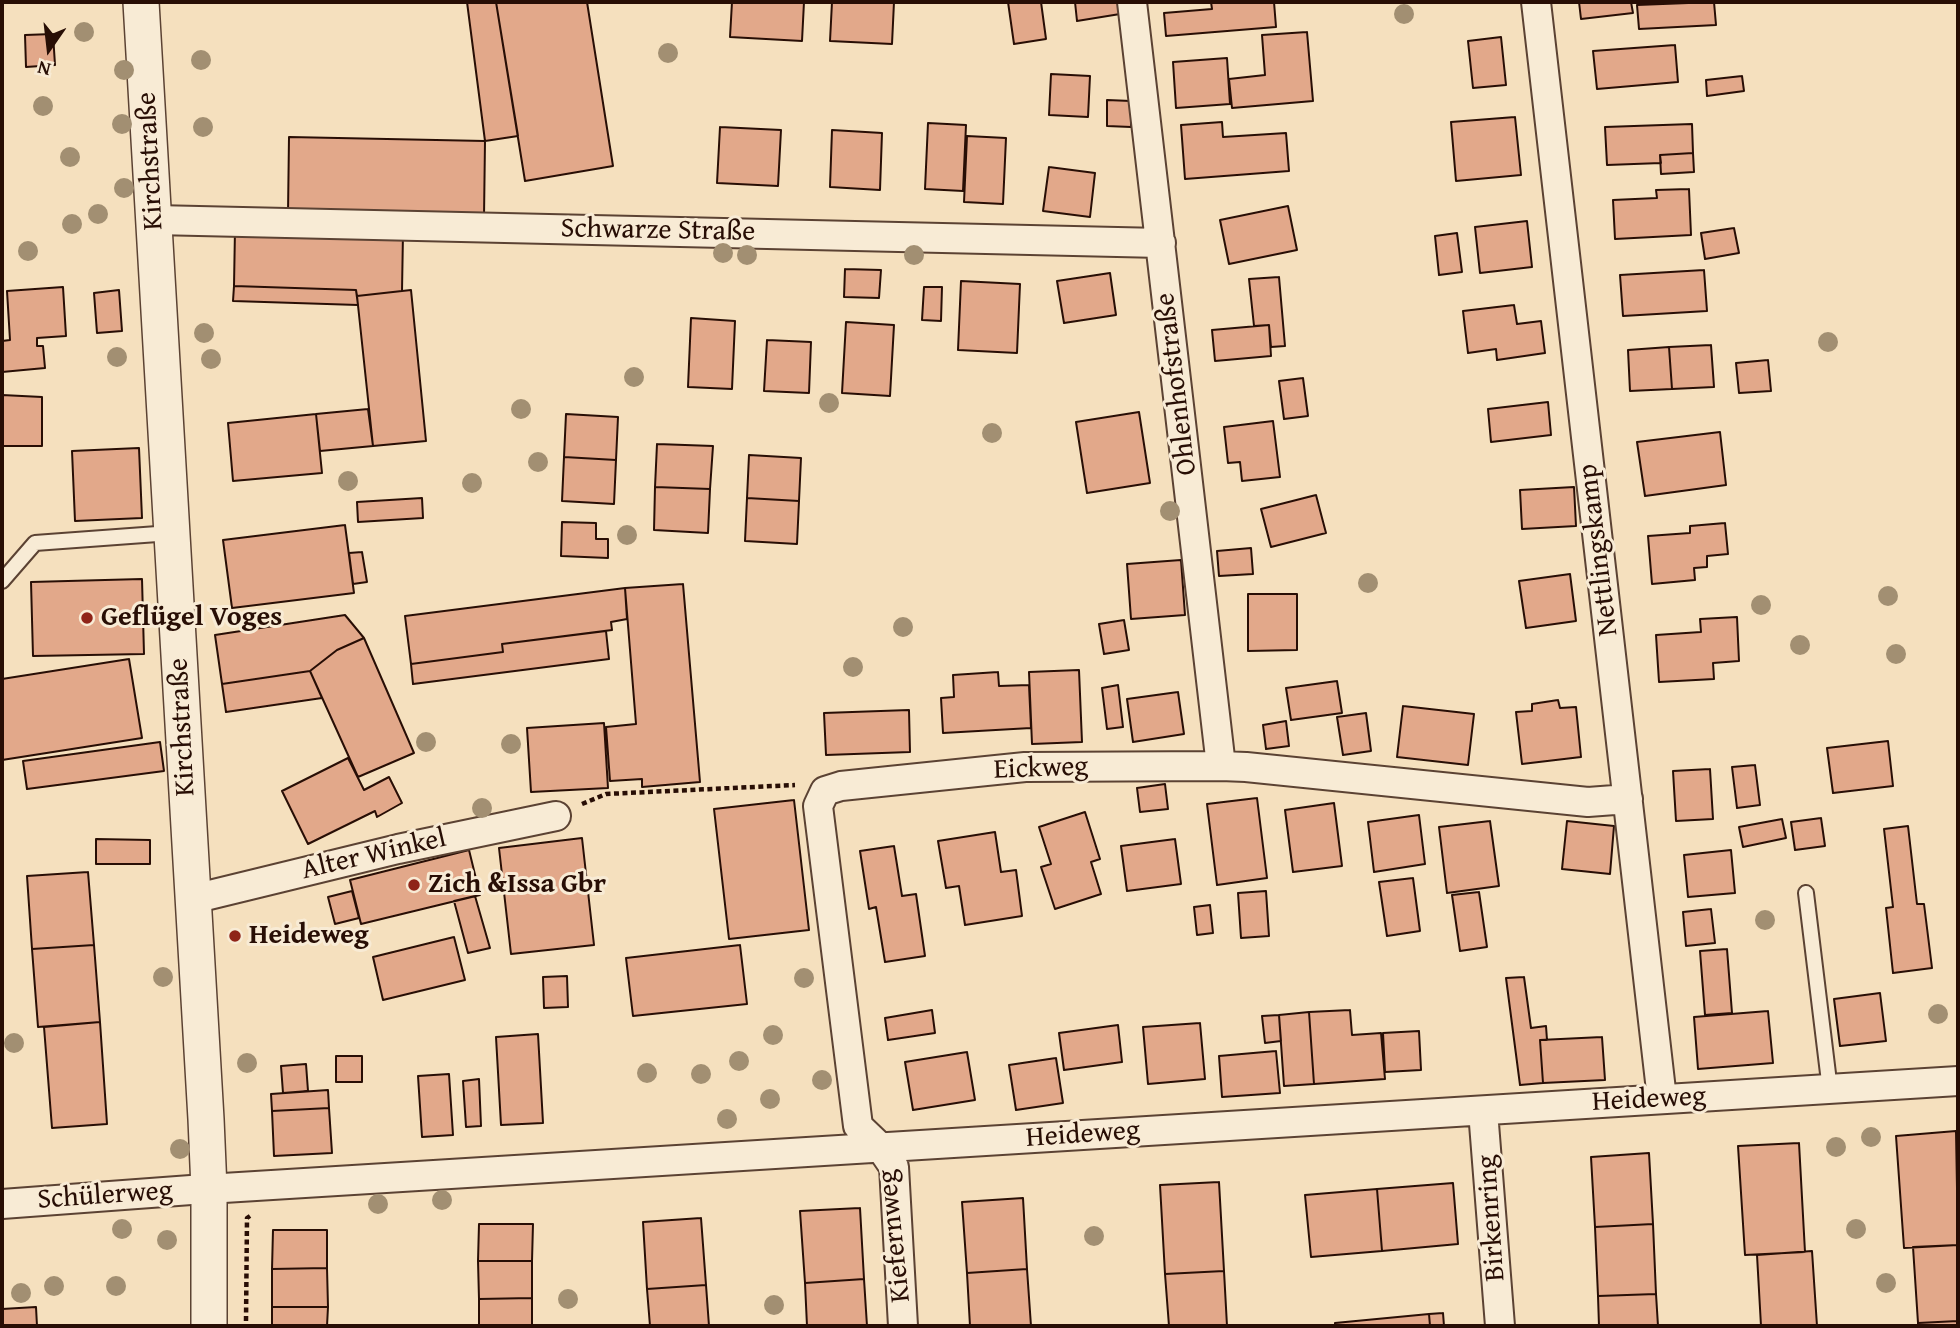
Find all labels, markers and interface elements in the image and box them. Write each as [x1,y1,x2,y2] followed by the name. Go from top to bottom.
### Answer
[14,14,84,84] north arrow
[34,54,53,84] text: N
[131,91,171,231] street label: Kirchstraße
[560,213,756,249] street label: Schwarze Straße
[1149,291,1205,477] street label: Ohlenhofstraße
[1572,462,1626,638] street label: Nettlingskamp
[101,601,282,635] place label: Geflügel Voges
[79,610,95,626] marker: Geflügel Voges
[163,657,203,797] street label: Kirchstraße
[993,751,1089,787] street label: Eickweg
[298,822,450,888] street label: Alter Winkel
[428,868,606,902] place label: Zich &Issa Gbr
[406,877,422,893] marker: Zich &Issa Gbr
[249,919,369,953] place label: Heideweg
[227,928,243,944] marker: Heideweg
[1591,1080,1707,1120] street label: Heideweg
[1025,1114,1141,1156] street label: Heideweg
[1471,1154,1513,1282] street label: Birkenring
[871,1168,919,1304] street label: Kiefernweg
[36,1175,174,1217] street label: Schülerweg

